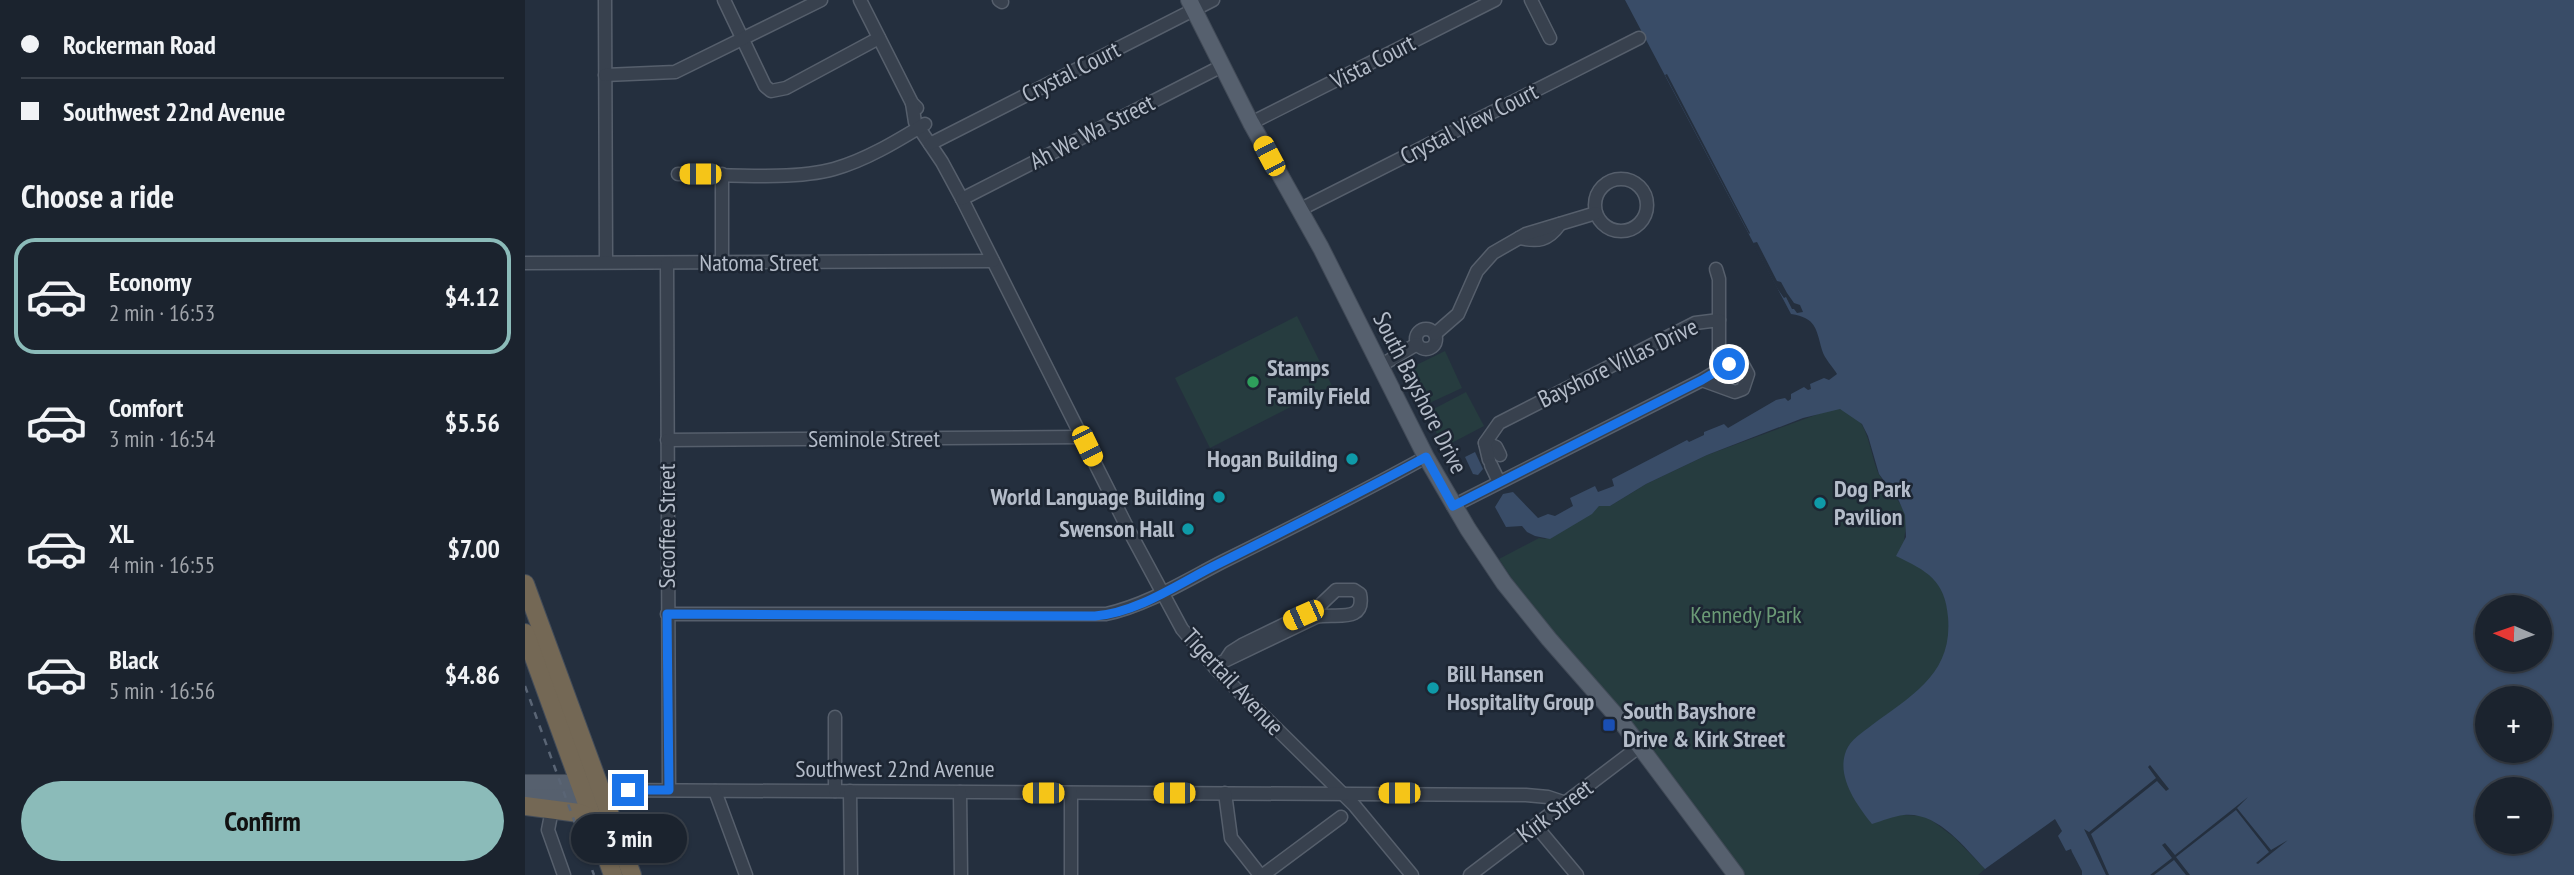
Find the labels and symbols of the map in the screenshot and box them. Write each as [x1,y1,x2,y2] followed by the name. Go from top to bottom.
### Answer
[1324,27,1421,96] street label: Vista Court
[1016,33,1125,109] street label: Crystal Court
[1395,75,1543,172] street label: Crystal View Court
[1024,87,1160,176] street label: Ah We Wa Street
[1250,133,1289,179] car
[680,164,722,185] car
[699,247,819,278] street label: Natoma Street
[1366,307,1475,479] street label: South Bayshore Drive
[1533,311,1703,415] street label: Bayshore Villas Drive
[1713,348,1745,380] route start
[1267,352,1370,411] place label: Stamps Family Field
[1245,374,1261,390] marker: Stamps Family Field
[808,423,940,454] street label: Seminole Street
[1069,423,1106,469] car
[1207,443,1338,474] place label: Hogan Building
[1344,451,1360,467] marker: Hogan Building
[651,463,682,588] street label: Secoffee Street
[1834,473,1911,532] place label: Dog Park Pavilion
[990,481,1205,512] place label: World Language Building
[1211,489,1227,505] marker: World Language Building
[1812,495,1828,511] marker: Dog Park Pavilion
[1059,513,1174,544] place label: Swenson Hall
[1180,521,1196,537] marker: Swenson Hall
[2475,595,2551,672] north arrow
[1280,597,1327,633] car
[1690,599,1802,630] park label: Kennedy Park
[1176,622,1291,742] street label: Tigertail Avenue
[1447,658,1595,717] place label: Bill Hansen Hospitality Group
[1425,680,1441,696] marker: Bill Hansen Hospitality Group
[1623,695,1785,754] place label: South Bayshore Drive & Kirk Street
[1601,717,1617,733] marker: South Bayshore Drive & Kirk Street
[795,753,995,784] street label: Southwest 22nd Avenue
[1511,772,1599,849] street label: Kirk Street
[612,774,644,806] route end
[1023,783,1065,804] car
[1154,783,1196,804] car
[1379,783,1421,804] car
[570,814,686,864] callout: 3 min

